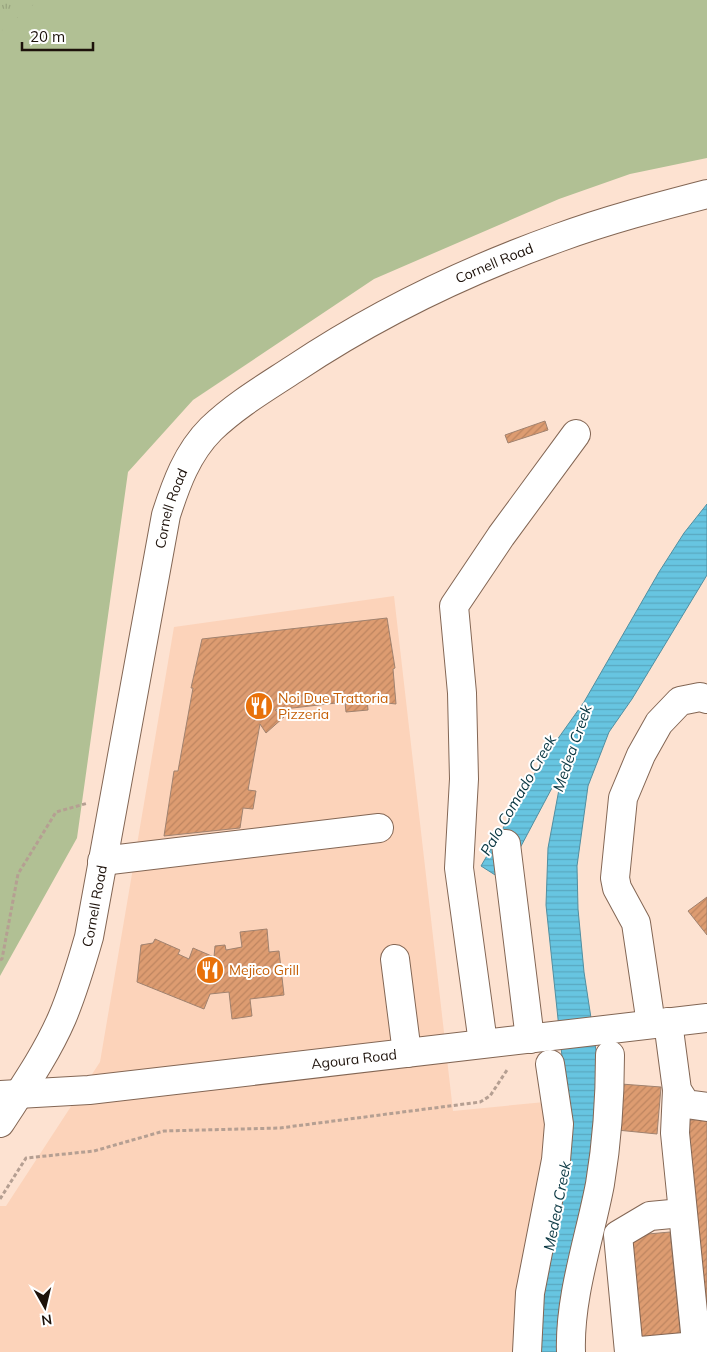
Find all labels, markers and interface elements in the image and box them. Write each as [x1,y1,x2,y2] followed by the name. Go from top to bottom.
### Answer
[22,20,94,52] scale bar
[30,27,65,46] text: 20 m
[453,239,536,288] street label: Cornell Road
[151,466,191,550] street label: Cornell Road
[278,689,388,723] place label: Noi Due Trattoria Pizzeria
[244,691,274,721] restaurant icon: Noi Due Trattoria Pizzeria
[548,701,596,794] water label: Medea Creek
[476,730,561,859] water label: Palo Comado Creek
[78,864,111,949] street label: Cornell Road
[195,955,225,985] restaurant icon: Mejico Grill
[229,961,299,979] place label: Mejico Grill
[310,1045,398,1073] street label: Agoura Road
[539,1158,575,1252] water label: Medea Creek
[20,1282,70,1332] north arrow
[40,1310,53,1330] text: N

